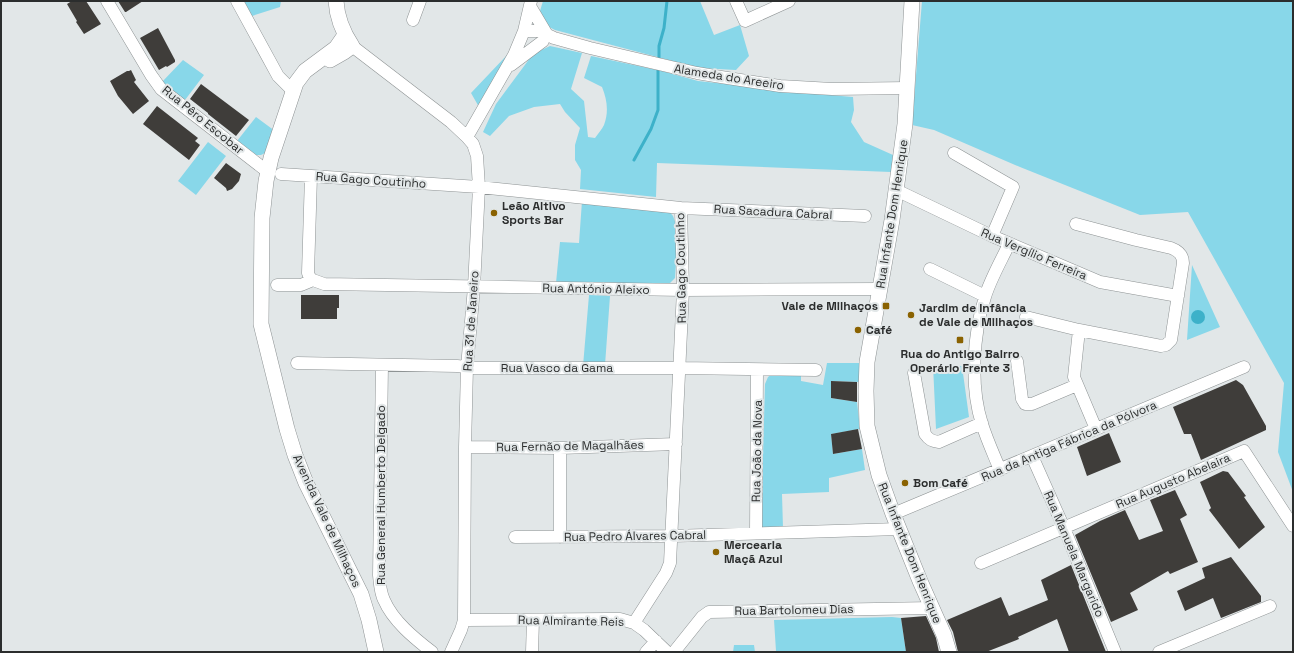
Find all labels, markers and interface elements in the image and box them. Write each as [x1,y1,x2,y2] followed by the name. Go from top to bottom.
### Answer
[673,60,785,94] street label: Alameda do Areeiro
[159,82,248,158] street label: Rua Pêro Escobar
[872,138,912,290] street label: Rua Infante Dom Henrique
[315,168,427,192] street label: Rua Gago Coutinho
[502,198,566,228] place label: Leão Altivo Sports Bar
[713,201,833,223] street label: Rua Sacadura Cabral
[489,208,499,218] marker: Leão Altivo Sports Bar
[672,212,690,324] street label: Rua Gago Coutinho
[979,224,1090,284] street label: Rua Vergílio Ferreira
[460,270,482,372] street label: Rua 31 de Janeiro
[542,280,650,298] street label: Rua António Aleixo
[781,298,878,314] place label: Vale de Milhaços
[919,300,1033,330] place label: Jardim de Infância de Vale de Milhaços
[881,301,891,311] marker: Vale de Milhaços
[906,310,916,320] marker: Jardim de Infância de Vale de Milhaços
[866,322,892,338] place label: Café
[853,325,863,335] marker: Café
[955,335,965,345] marker: Rua do Antigo Bairro Operário Frente 3
[900,346,1020,376] place label: Rua do Antigo Bairro Operário Frente 3
[501,360,613,376] street label: Rua Vasco da Gama
[979,397,1159,485] street label: Rua da Antiga Fábrica da Pólvora
[748,400,766,502] street label: Rua João da Nova
[373,405,389,585] street label: Rua General Humberto Delgado
[496,437,644,455] street label: Rua Fernão de Magalhães
[1113,450,1233,512] street label: Rua Augusto Abelaira
[289,452,365,590] street label: Avenida Vale de Milhaços
[913,475,968,491] place label: Bom Café
[900,478,910,488] marker: Bom Café
[874,480,946,626] street label: Rua Infante Dom Henrique
[1040,488,1108,620] street label: Rua Manuela Margarido
[564,527,706,545] street label: Rua Pedro Álvares Cabral
[724,537,783,567] place label: Mercearia Maçã Azul
[711,547,721,557] marker: Mercearia Maçã Azul
[734,601,854,619] street label: Rua Bartolomeu Dias
[518,612,624,630] street label: Rua Almirante Reis

